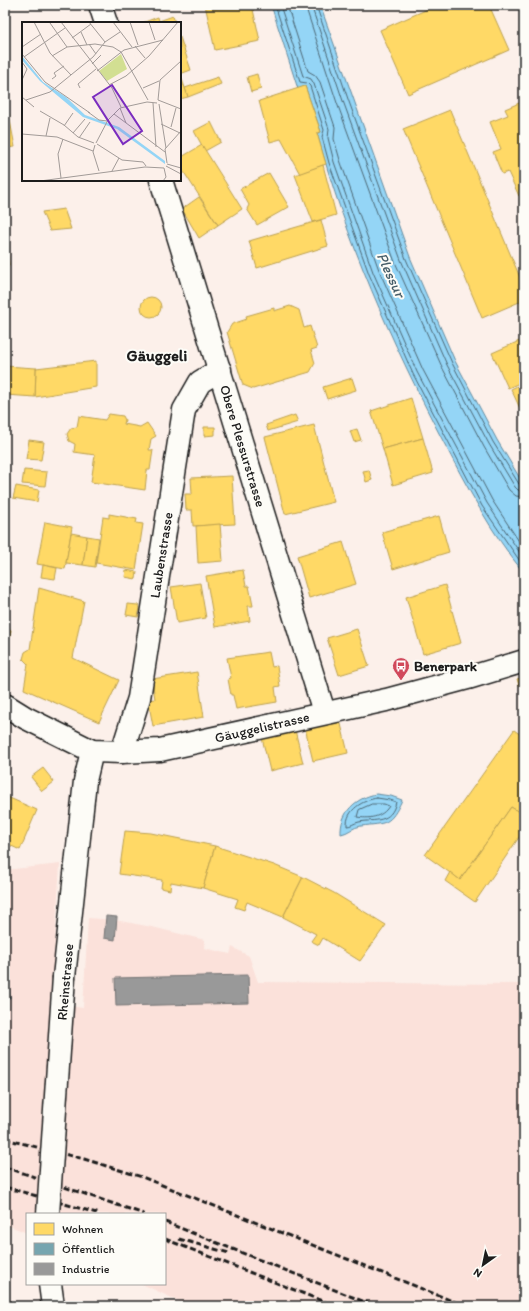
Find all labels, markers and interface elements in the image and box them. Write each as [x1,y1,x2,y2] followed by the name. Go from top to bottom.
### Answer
[22,22,181,181] inset map
[373,250,410,302] water label: Plessur
[127,346,187,366] district label: Gäuggeli
[216,383,269,509] street label: Obere Plessurstrasse
[146,511,177,599] street label: Laubenstrasse
[391,656,411,681] bus stop icon: Benerpark
[414,658,478,675] place label: Benerpark
[213,708,311,747] street label: Gäuggelistrasse
[54,943,77,1021] street label: Rheinstrasse
[26,1213,166,1285] legend
[62,1222,104,1236] text: Wohnen
[62,1242,115,1256] text: Öffentlich
[463,1245,503,1285] north arrow
[62,1262,110,1276] text: Industrie
[471,1265,484,1280] text: N

